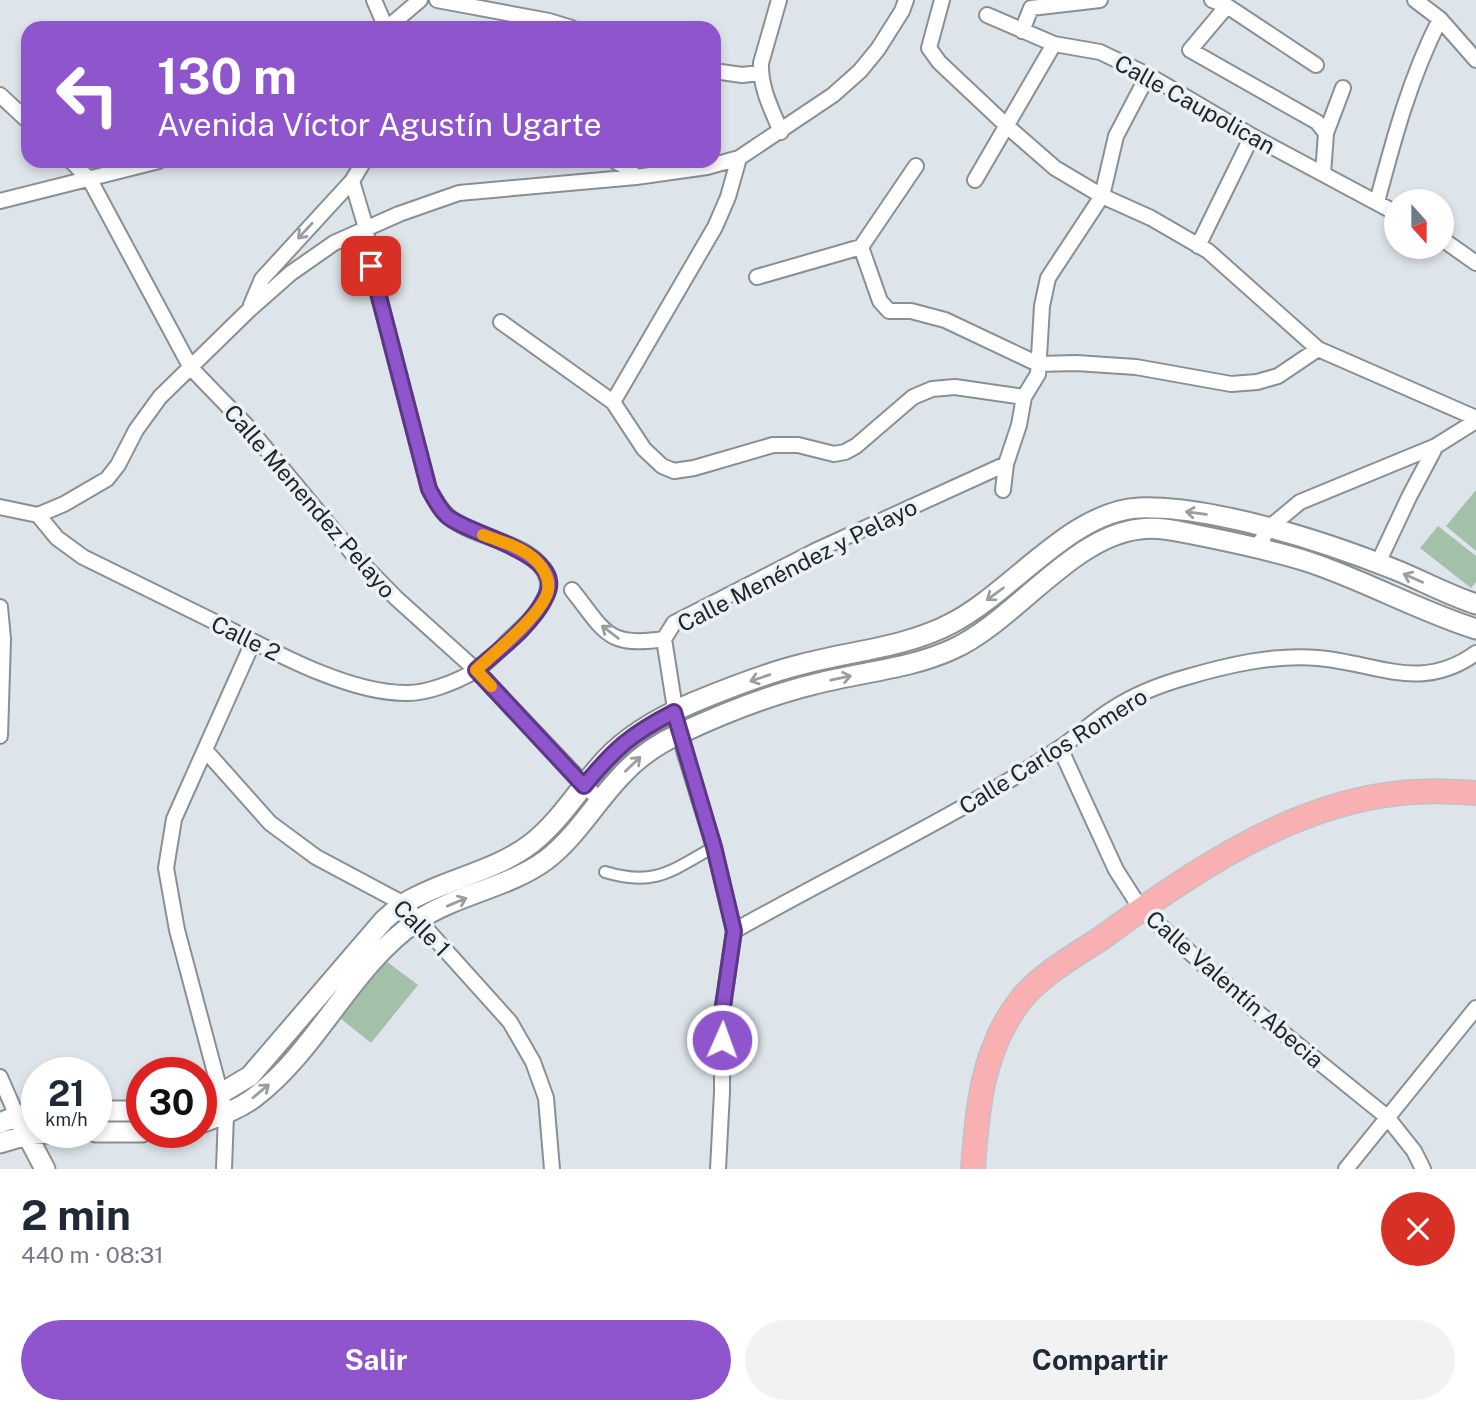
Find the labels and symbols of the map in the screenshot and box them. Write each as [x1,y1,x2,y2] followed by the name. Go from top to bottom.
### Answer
[1110,49,1280,159] street label: Calle Caupolican
[1384,189,1454,259] north arrow
[297,222,313,240] one-way arrow
[341,236,401,296] pin
[219,399,401,603] street label: Calle Menendez Pelayo
[673,493,921,637] street label: Calle Menéndez y Pelayo
[1185,506,1208,519] one-way arrow
[1403,571,1424,584] one-way arrow
[986,587,1005,601] one-way arrow
[207,610,285,666] street label: Calle 2
[600,625,619,640] one-way arrow
[829,671,852,684] one-way arrow
[750,672,772,685] one-way arrow
[954,682,1152,820] street label: Calle Carlos Romero
[624,756,641,773] one-way arrow
[388,894,456,962] street label: Calle 1
[446,894,468,907] one-way arrow
[1141,905,1329,1073] street label: Calle Valentín Abecia
[685,1003,759,1077] position arrow
[126,1057,217,1148] speed limit sign: 30
[252,1083,270,1099] one-way arrow

